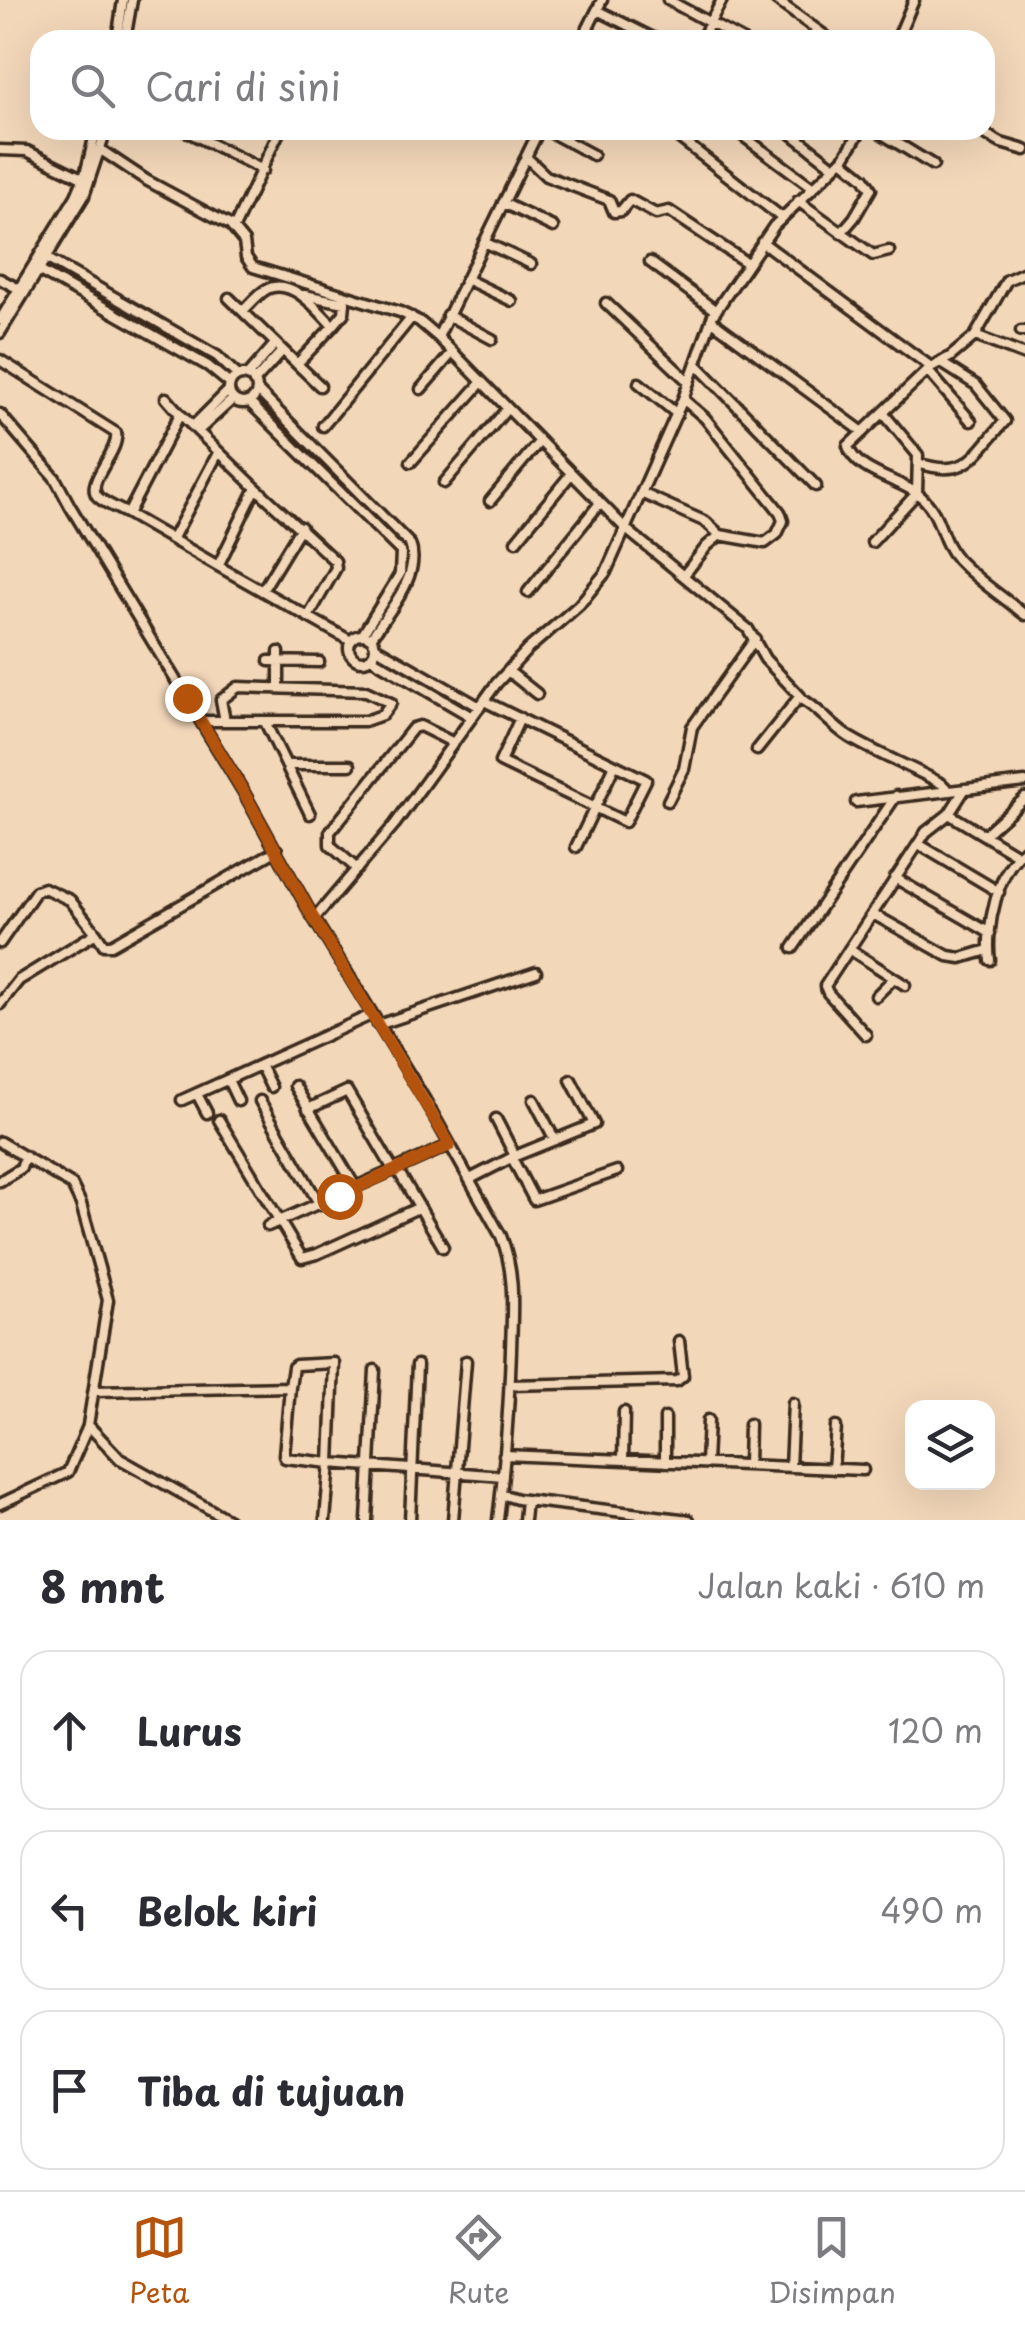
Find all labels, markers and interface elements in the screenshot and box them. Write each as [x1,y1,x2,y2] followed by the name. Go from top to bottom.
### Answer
[30,30,995,140] search box
[145,57,341,114] text: Cari di sini
[65,58,120,113] icon: search
[165,676,211,722] route end
[317,1174,363,1220] route start
[905,1400,995,1490] map controls
[905,1400,995,1490] button: layers
[40,1554,165,1617] text: 8 mnt
[698,1561,985,1609] text: Jalan kaki · 610 m
[137,1702,242,1759] text: Lurus
[42,1703,97,1758] icon: ahead
[888,1706,983,1754] text: 120 m
[137,1882,317,1939] text: Belok kiri
[42,1883,97,1938] icon: left
[880,1886,983,1934] text: 490 m
[137,2062,405,2119] text: Tiba di tujuan
[42,2063,97,2118] icon: arrive
[129,2210,189,2313] tab: Peta
[448,2210,510,2313] tab: Rute
[768,2210,896,2313] tab: Disimpan

